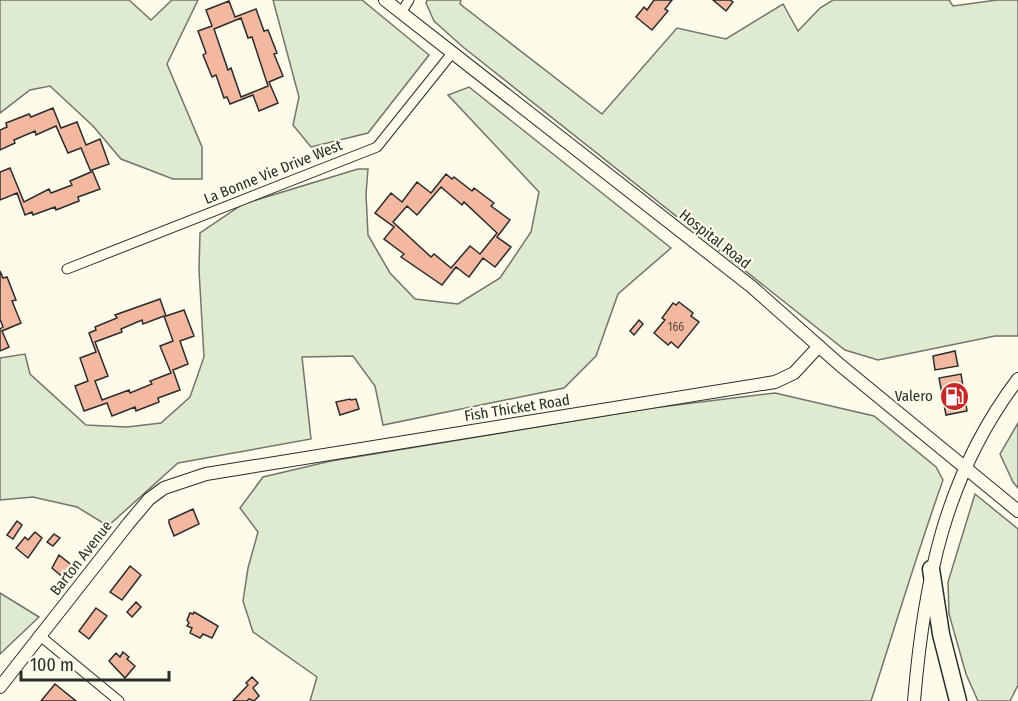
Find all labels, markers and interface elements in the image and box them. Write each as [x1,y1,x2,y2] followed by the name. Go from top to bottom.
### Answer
[201,136,345,208] street label: La Bonne Vie Drive West
[676,206,754,272] street label: Hospital Road
[668,320,684,334] house number: 166
[938,380,970,412] fuel station icon: Valero
[895,387,933,405] place label: Valero
[463,391,571,425] street label: Fish Thicket Road
[46,517,116,599] street label: Barton Avenue
[21,644,170,682] scale bar
[30,654,74,676] text: 100 m

